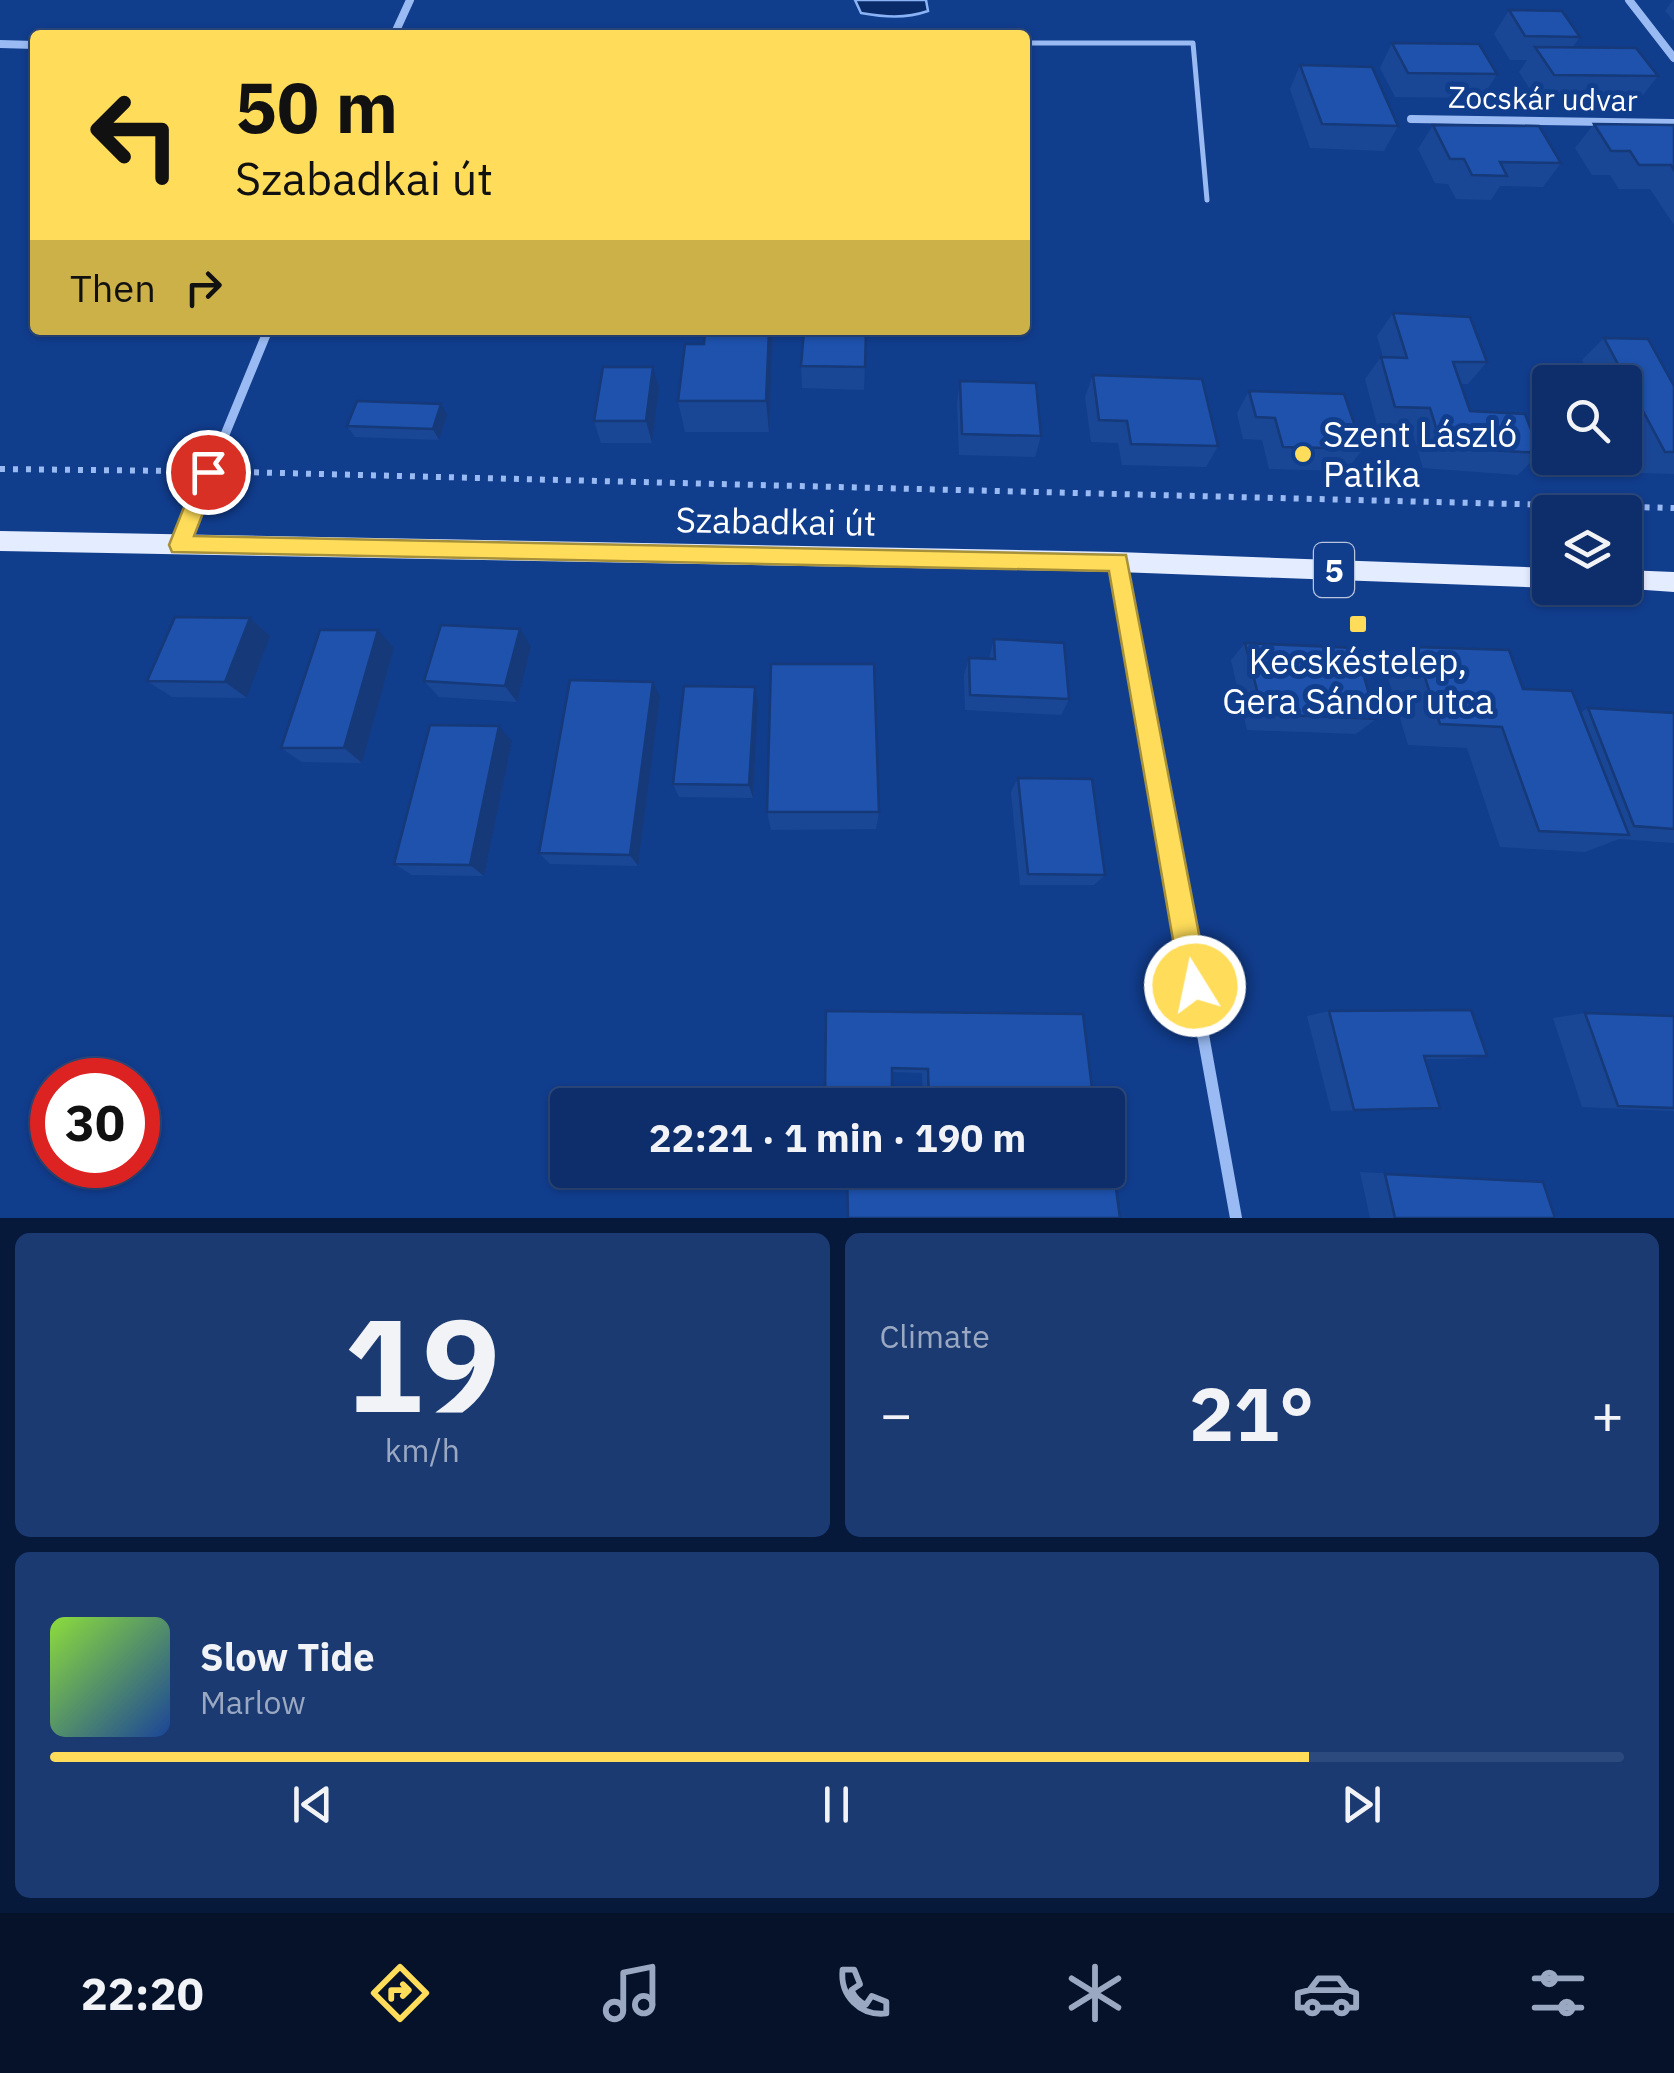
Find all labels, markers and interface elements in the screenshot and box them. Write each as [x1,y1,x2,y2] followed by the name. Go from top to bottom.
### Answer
[235,61,398,152] text: 50 m
[70,70,200,200] icon: left
[1448,77,1638,119] street label: Zocskár udvar
[235,149,493,207] text: Szabadkai út
[176,260,231,315] icon: right
[70,263,156,312] text: Then
[1532,365,1642,605] map controls
[1532,365,1642,475] button: search
[1323,411,1517,497] place label: Szent László Patika
[166,430,251,515] pin
[1292,443,1314,465] marker: Szent László Patika
[181,445,236,500] icon: arrive
[1532,495,1642,605] button: layers
[675,496,877,546] street label: Szabadkai út
[1314,543,1354,597] road number: 5
[1347,613,1369,635] marker: Kecskéstelep, Gera Sándor utca
[1222,638,1494,724] place label: Kecskéstelep, Gera Sándor utca
[1143,934,1247,1038] position arrow
[30,1058,160,1188] speed limit sign: 30
[649,1113,1026,1162] text: 22:21 · 1 min · 190 m
[344,1279,500,1448] text: 19
[880,1315,990,1357] text: Climate
[1189,1364,1314,1462] text: 21°
[880,1378,913,1449] text: −
[1591,1378,1624,1449] text: +
[385,1429,460,1471] text: km/h
[200,1632,375,1681] text: Slow Tide
[200,1681,306,1723] text: Marlow
[285,1777,340,1832] icon: previous
[809,1777,864,1832] icon: pause
[1334,1777,1389,1832] icon: next
[365,1958,435,2028] icon: directions
[597,1958,667,2028] icon: music
[828,1958,898,2028] icon: phone
[1060,1958,1130,2028] icon: climate
[1292,1958,1362,2028] icon: car
[1523,1958,1593,2028] icon: filters
[81,1964,204,2022] text: 22:20

